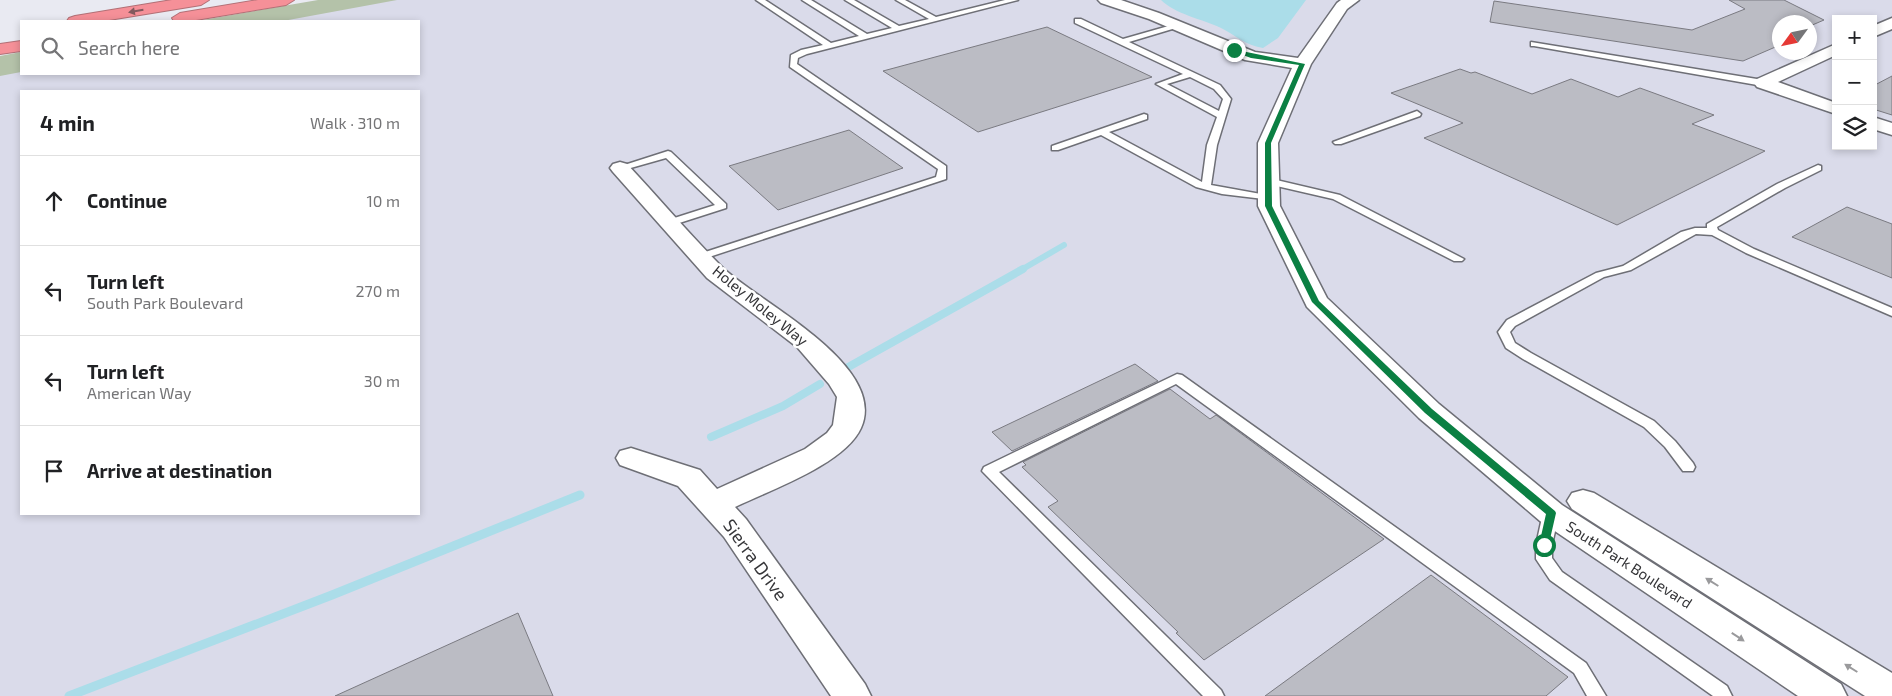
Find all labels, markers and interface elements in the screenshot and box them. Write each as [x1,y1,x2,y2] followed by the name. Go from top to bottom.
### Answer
[128,7,144,15] one-way arrow
[1772,15,1817,60] north arrow
[1832,15,1877,150] map controls
[1832,15,1877,60] button: +
[20,20,420,75] search box
[38,34,66,62] icon: search
[78,36,180,59] text: Search here
[1223,39,1246,62] route end
[1832,60,1877,105] button: −
[1832,105,1877,150] button: layers
[40,110,95,135] text: 4 min
[310,113,400,132] text: Walk · 310 m
[40,187,68,215] icon: ahead
[87,189,167,212] text: Continue
[366,191,400,210] text: 10 m
[709,261,812,349] street label: Holey Moley Way
[87,270,164,293] text: Turn left
[40,277,68,305] icon: left
[356,281,400,300] text: 270 m
[87,293,243,312] text: South Park Boulevard
[87,360,164,383] text: Turn left
[40,367,68,395] icon: left
[364,371,400,390] text: 30 m
[87,383,191,402] text: American Way
[40,457,68,485] icon: arrive
[87,459,272,482] text: Arrive at destination
[719,514,793,604] street label: Sierra Drive
[1563,517,1696,612] street label: South Park Boulevard
[1533,534,1556,557] route start
[1706,578,1719,587] one-way arrow
[1731,632,1745,641] one-way arrow
[1844,663,1857,672] one-way arrow

